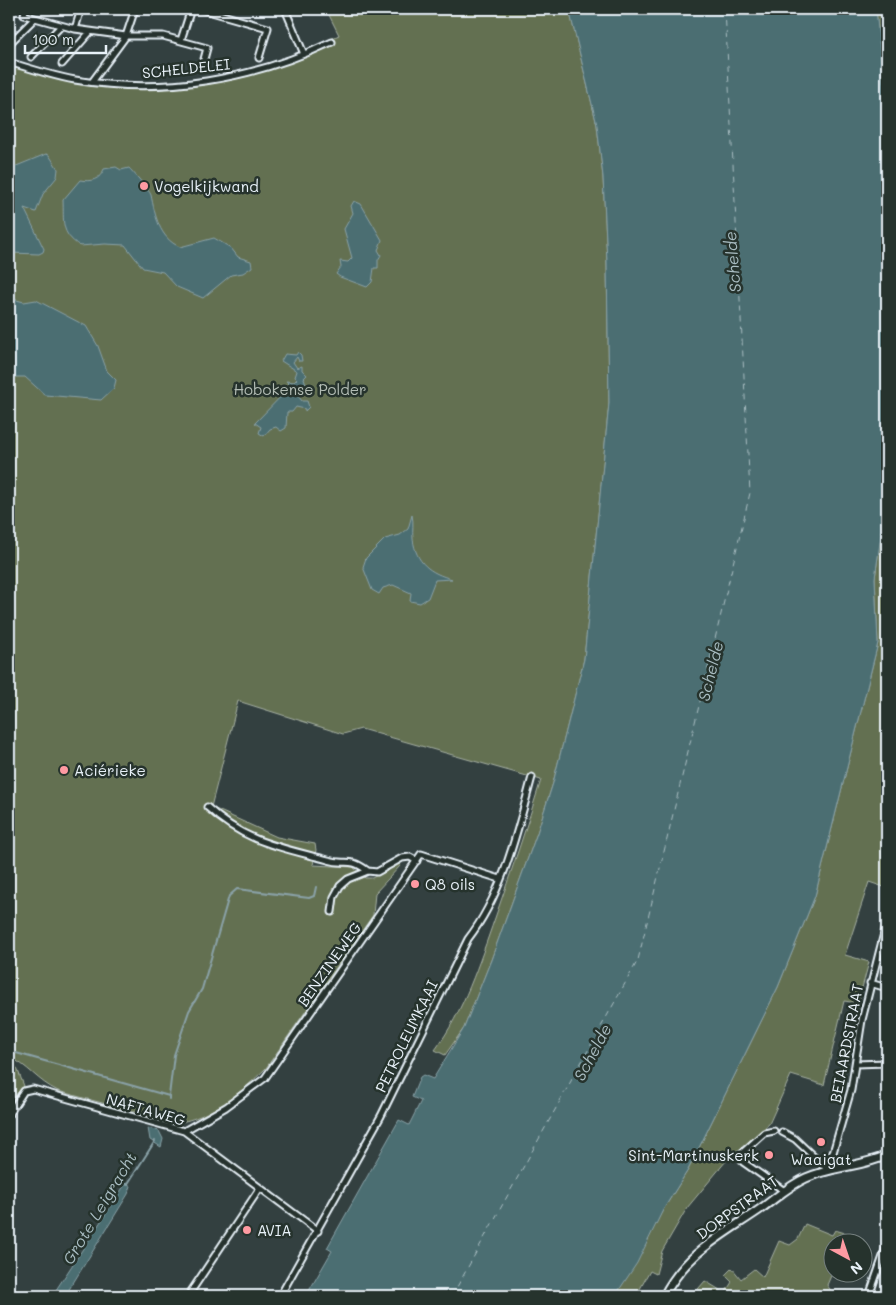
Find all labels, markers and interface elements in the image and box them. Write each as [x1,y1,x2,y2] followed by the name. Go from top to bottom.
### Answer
[25,22,106,54] scale bar
[32,29,74,49] text: 100 m
[141,53,231,83] street label: SCHELDELEI
[154,176,259,196] place label: Vogelkijkwand
[138,180,150,192] marker: Vogelkijkwand
[719,230,745,294] water label: Schelde
[233,379,367,399] park label: Hobokense Polder
[692,639,728,703] water label: Schelde
[74,760,146,780] place label: Aciérieke
[58,764,70,776] marker: Aciérieke
[425,874,475,894] place label: Q8 oils
[409,878,421,890] marker: Q8 oils
[293,918,365,1010] street label: BENZINEWEG
[370,976,442,1095] street label: PETROLEUMKAAI
[825,982,867,1104] street label: BEIAARDSTRAAT
[568,1020,616,1084] water label: Schelde
[104,1088,188,1130] street label: NAFTAWEG
[815,1136,827,1148] marker: Waaigat
[628,1145,759,1165] place label: Sint-Martinuskerk
[57,1148,141,1268] water label: Grote Leigracht
[763,1149,775,1161] marker: Sint-Martinuskerk
[790,1149,852,1169] place label: Waaigat
[692,1171,782,1243] street label: DORPSTRAAT
[257,1220,292,1240] place label: AVIA
[241,1224,253,1236] marker: AVIA
[824,1232,874,1282] north arrow
[846,1258,867,1279] text: N

